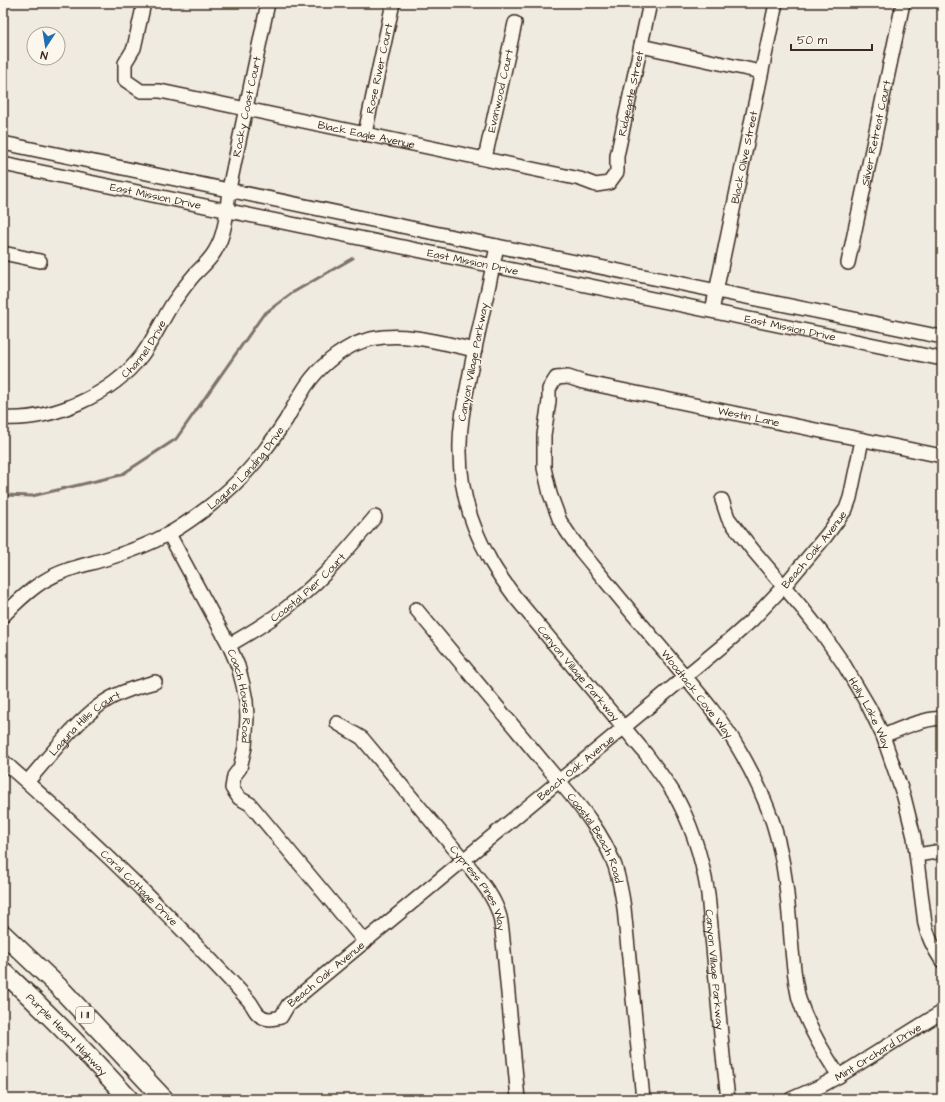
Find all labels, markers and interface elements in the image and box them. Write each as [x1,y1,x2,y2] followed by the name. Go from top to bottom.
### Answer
[362,22,396,115] street label: Rose River Court
[26,26,66,66] north arrow
[791,26,872,52] scale bar
[797,32,828,49] text: 50 m
[39,47,49,63] text: N
[483,47,517,134] street label: Evanwood Court
[614,49,647,137] street label: Ridgegate Street
[228,54,264,158] street label: Rocky Coast Court
[857,78,894,187] street label: Silver Retreat Court
[727,109,761,205] street label: Black Olive Street
[317,117,417,152] street label: Black Eagle Avenue
[109,179,203,212] street label: East Mission Drive
[426,245,520,278] street label: East Mission Drive
[454,301,493,423] street label: Canyon Village Parkway
[743,311,837,344] street label: East Mission Drive
[118,317,169,381] street label: Channel Drive
[717,403,781,430] street label: Westin Lane
[204,423,287,513] street label: Laguna Landing Drive
[778,507,850,591] street label: Beach Oak Avenue
[267,549,349,625] street label: Coastal Pier Court
[534,622,623,725] street label: Canyon Village Parkway
[224,646,255,744] street label: Coach House Road
[657,647,736,742] street label: Woodtack Cove Way
[845,674,894,751] street label: Holly Lake Way
[45,687,123,759] street label: Laguna Hills Court
[534,731,617,804] street label: Beach Oak Avenue
[564,789,627,885] street label: Coastal Beach Road
[447,842,509,932] street label: Cypress Pines Way
[97,846,181,929] street label: Coral Cottage Drive
[702,909,728,1030] street label: Canyon Village Parkway
[284,937,368,1010] street label: Beach Oak Avenue
[23,990,111,1079] street label: Purple Heart Highway
[76,1007,94,1023] road number: I 11
[832,1019,924,1084] street label: Mint Orchard Drive

